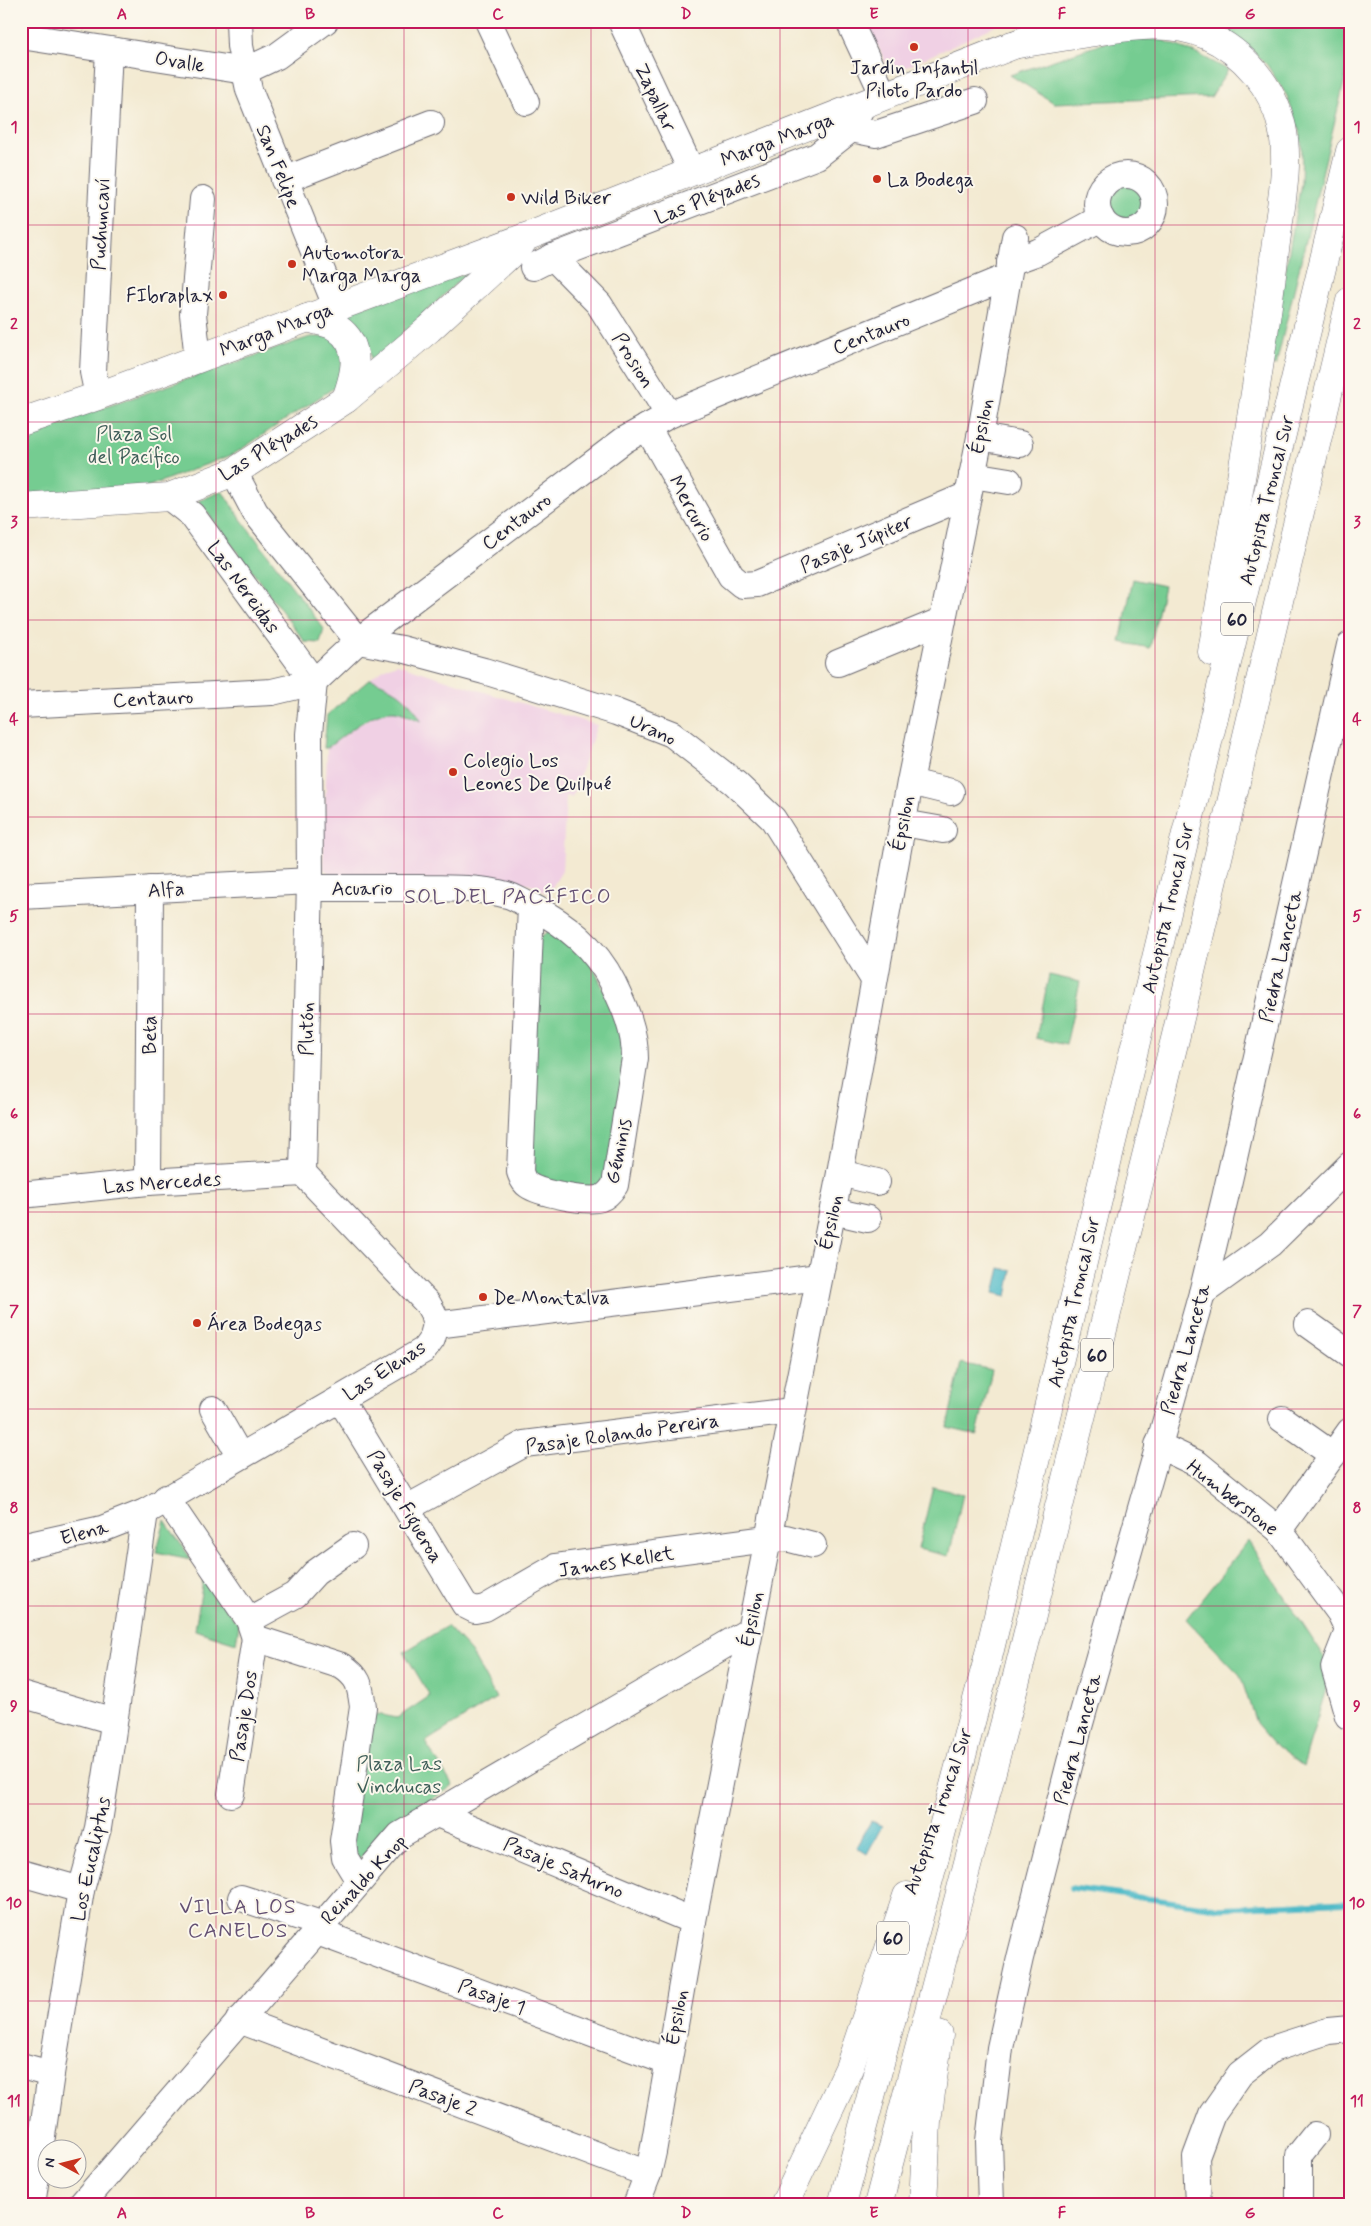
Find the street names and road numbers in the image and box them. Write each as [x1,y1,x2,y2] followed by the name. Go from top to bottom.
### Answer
[153,45,207,80] street label: Ovalle
[627,59,682,137] street label: Zapallar
[717,106,838,175] street label: Marga Marga
[249,121,307,212] street label: San Felipe
[651,167,764,232] street label: Las Pléyades
[86,177,117,271] street label: Puchuncaví
[216,296,337,365] street label: Marga Marga
[829,307,914,362] street label: Centauro
[605,328,660,394] street label: Prosion
[964,396,1001,456] street label: Épsilon
[214,408,323,488] street label: Las Pléyades
[1233,412,1302,588] street label: Autopista Troncal Sur
[661,471,720,547] street label: Mercurio
[476,487,557,557] street label: Centauro
[796,508,918,580] street label: Pasaje Júpiter
[200,536,286,640] street label: Las Nereidas
[1221,602,1253,636] road number: 60
[112,684,194,715] street label: Centauro
[625,708,680,753] street label: Urano
[885,793,922,853] street label: Épsilon
[1136,820,1201,996] street label: Autopista Troncal Sur
[147,876,185,905] street label: Alfa
[331,876,393,903] street label: Acuario
[1253,887,1310,1025] street label: Piedra Lanceta
[294,1002,321,1056] street label: Plutón
[137,1016,164,1054] street label: Beta
[599,1116,640,1187] street label: Géminis
[102,1166,222,1201] street label: Las Mercedes
[812,1192,850,1252] street label: Épsilon
[1042,1214,1107,1390] street label: Autopista Troncal Sur
[1155,1280,1218,1418] street label: Piedra Lanceta
[338,1334,432,1408] street label: Las Elenas
[1081,1338,1113,1372] road number: 60
[524,1408,721,1461] street label: Pasaje Rolando Pereira
[359,1445,449,1569] street label: Pasaje Figueroa
[1180,1454,1284,1543] street label: Humberstone
[57,1514,112,1553] street label: Elena
[557,1540,676,1585] street label: James Kellet
[734,1589,771,1649] street label: Épsilon
[224,1669,265,1764] street label: Pasaje Dos
[1048,1670,1109,1808] street label: Piedra Lanceta
[897,1724,980,1898] street label: Autopista Troncal Sur
[65,1794,118,1924] street label: Los Eucaliptus
[315,1829,413,1931] street label: Reinaldo Knop
[499,1831,628,1906] street label: Pasaje Saturno
[877,1922,909,1955] road number: 60
[454,1973,529,2022] street label: Pasaje 1
[659,1987,696,2047] street label: Épsilon
[405,2073,480,2124] street label: Pasaje 2

